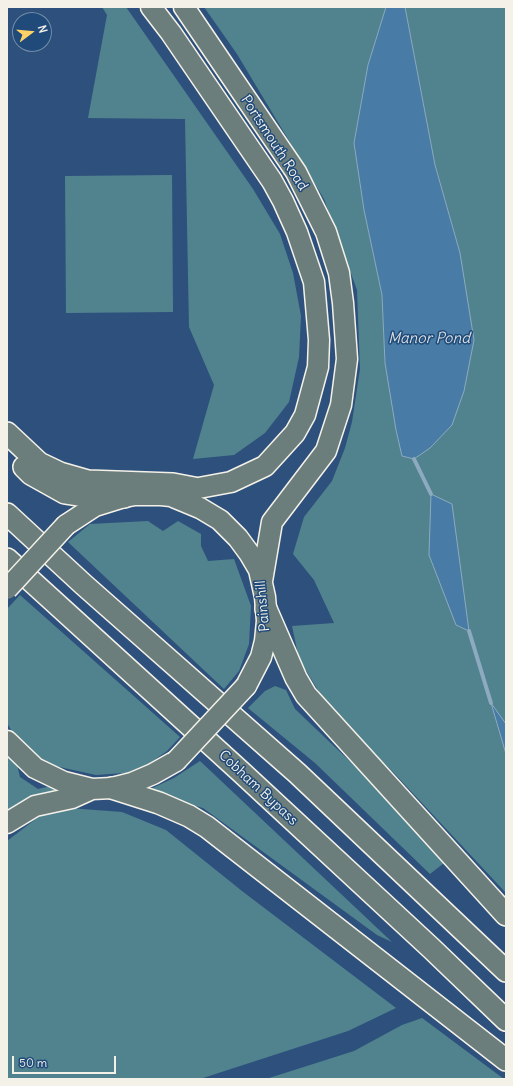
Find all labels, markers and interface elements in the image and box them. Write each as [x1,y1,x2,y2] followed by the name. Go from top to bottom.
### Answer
[12,12,52,52] north arrow
[35,23,50,35] text: N
[237,92,311,194] street label: Portsmouth Road
[388,330,470,348] water label: Manor Pond
[252,580,274,632] street label: Painshill
[215,747,301,829] street label: Cobham Bypass
[14,1048,118,1074] scale bar
[19,1055,47,1070] text: 50 m

